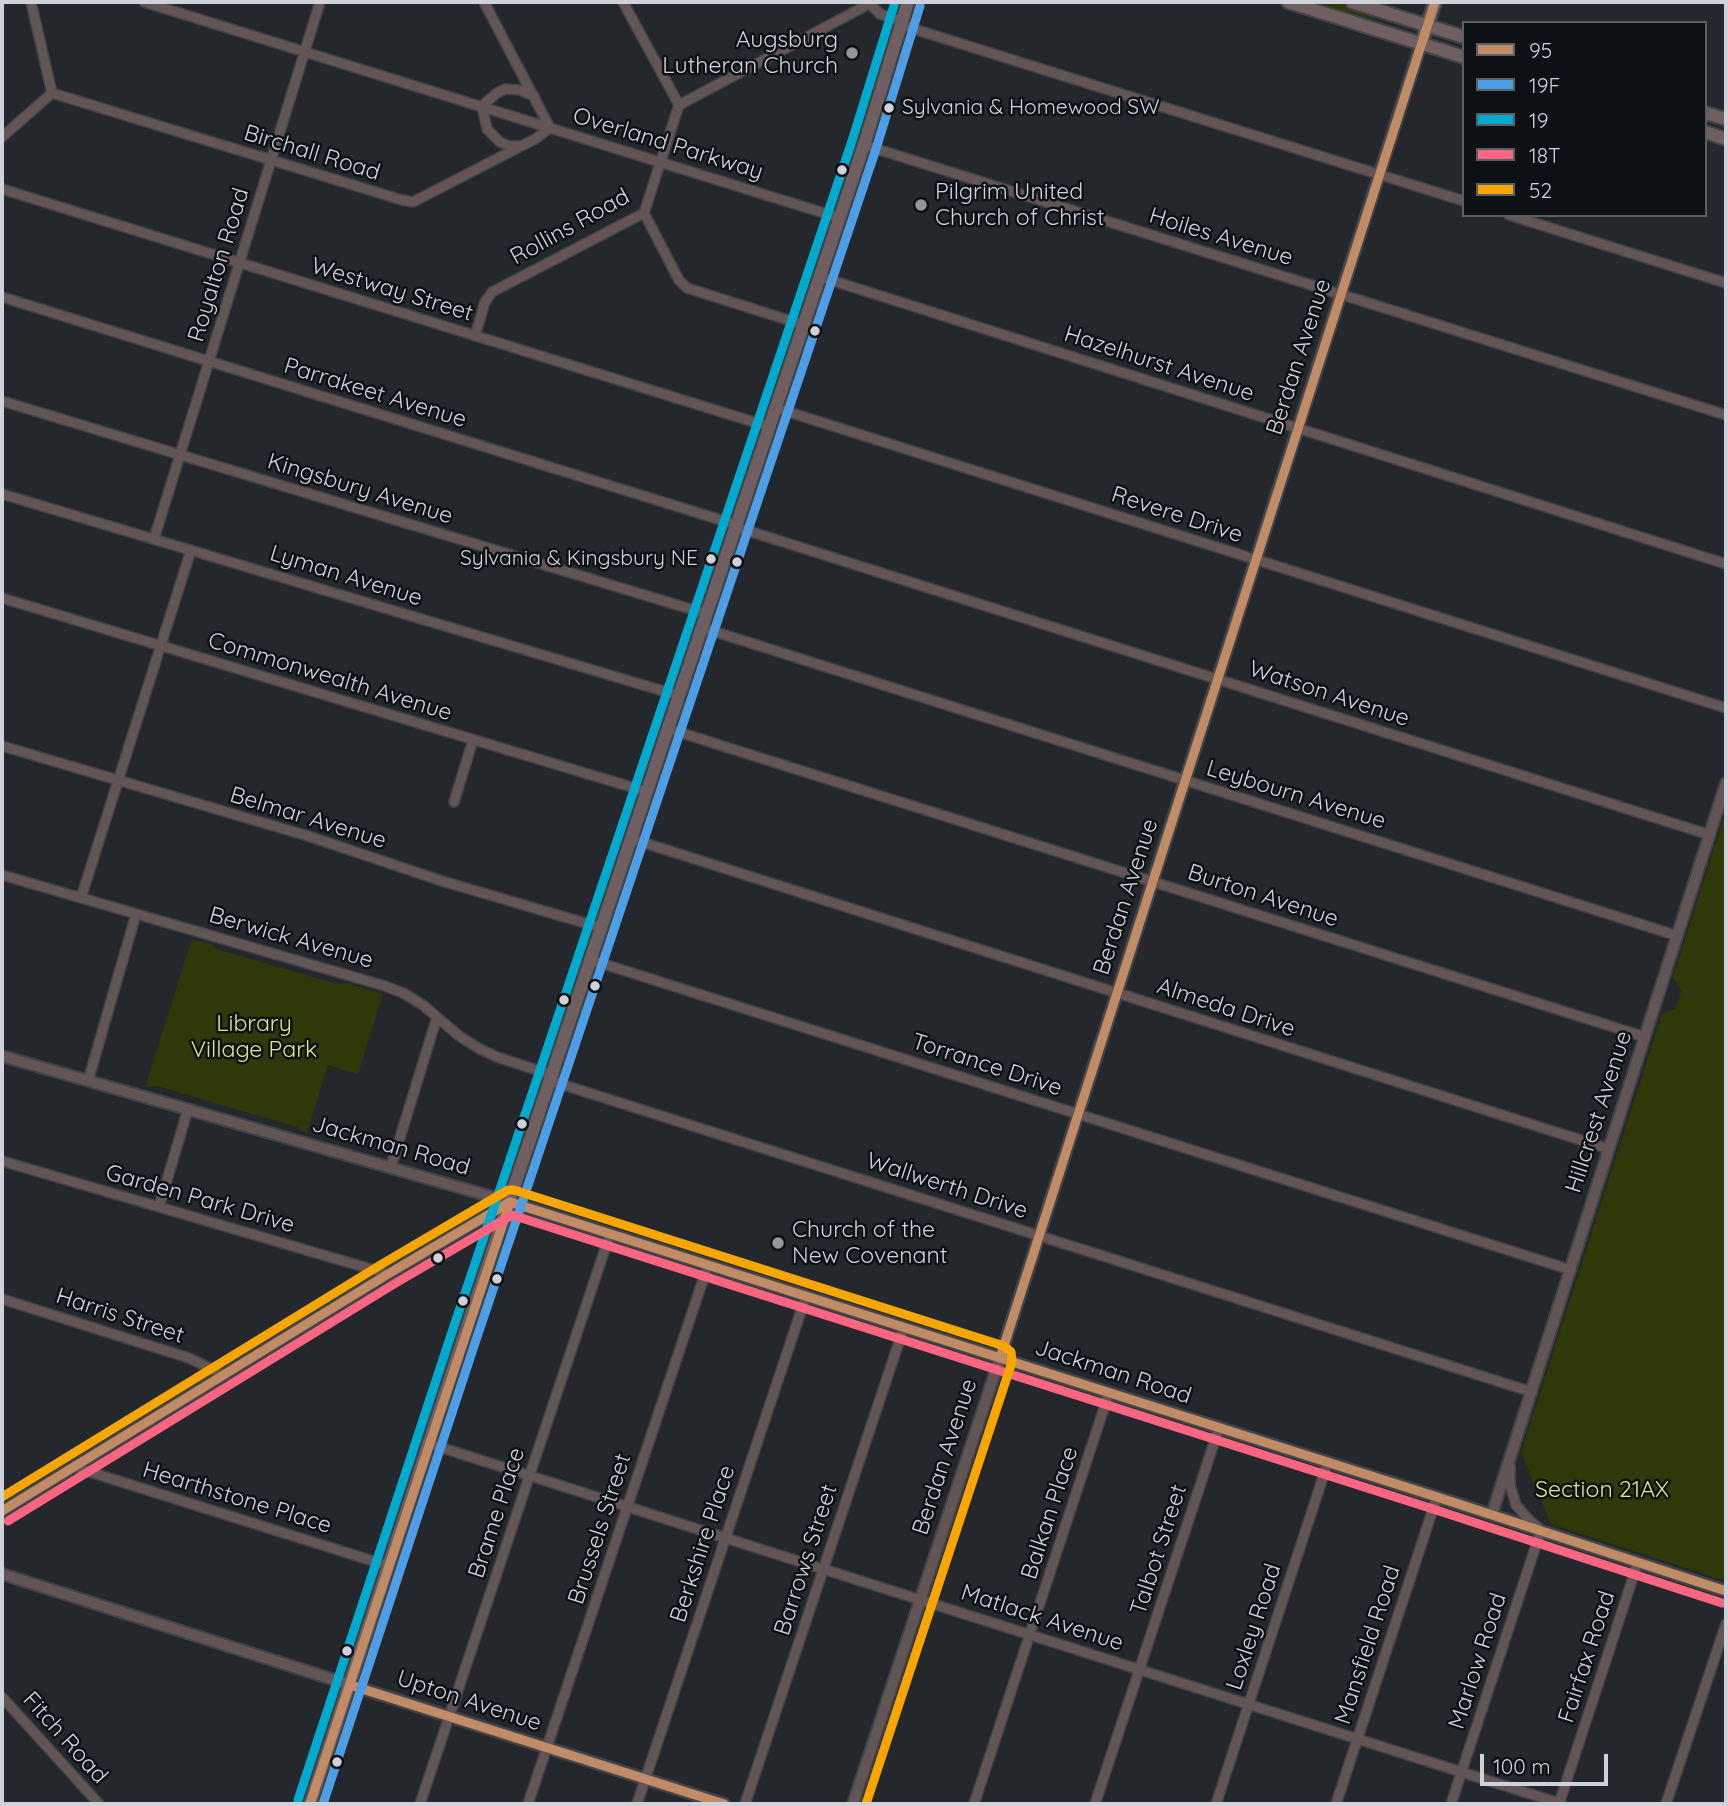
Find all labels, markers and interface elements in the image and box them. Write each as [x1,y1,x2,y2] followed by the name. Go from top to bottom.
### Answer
[1462,21,1707,217] legend
[662,26,838,80] place label: Augsburg Lutheran Church
[1529,37,1552,63] text: 95
[844,45,860,61] marker: Augsburg Lutheran Church
[1529,72,1560,98] text: 19F
[902,95,1159,121] place label: Sylvania & Homewood SW
[882,101,896,115] marker: Sylvania & Homewood SW
[570,102,766,186] street label: Overland Parkway
[1529,107,1549,133] text: 19
[241,119,383,187] street label: Birchall Road
[1529,142,1561,168] text: 18T
[835,163,849,177] unlabelled marker
[1529,177,1552,203] text: 52
[935,178,1105,232] place label: Pilgrim United Church of Christ
[506,183,634,271] street label: Rollins Road
[182,185,256,345] street label: Royalton Road
[913,197,929,213] marker: Pilgrim United Church of Christ
[1146,202,1296,272] street label: Hoiles Avenue
[308,252,476,328] street label: Westway Street
[1261,276,1337,438] street label: Berdan Avenue
[1061,320,1257,408] street label: Hazelhurst Avenue
[808,324,822,338] unlabelled marker
[280,352,470,434] street label: Parrakeet Avenue
[264,448,456,530] street label: Kingsbury Avenue
[1108,481,1246,549] street label: Revere Drive
[266,540,426,612] street label: Lyman Avenue
[460,546,698,572] place label: Sylvania & Kingsbury NE
[704,552,718,566] marker: Sylvania & Kingsbury NE
[730,555,744,569] unlabelled marker
[205,627,455,727] street label: Commonwealth Avenue
[1245,655,1413,733] street label: Watson Avenue
[1203,755,1389,835] street label: Leybourn Avenue
[227,781,389,855] street label: Belmar Avenue
[1088,816,1164,978] street label: Berdan Avenue
[1184,859,1342,933] street label: Burton Avenue
[206,901,376,975] street label: Berwick Avenue
[1153,973,1299,1043] street label: Almeda Drive
[588,979,602,993] unlabelled marker
[557,993,571,1007] unlabelled marker
[191,1010,317,1064] park label: Library Village Park
[908,1028,1066,1102] street label: Torrance Drive
[1560,1028,1638,1196] street label: Hillcrest Avenue
[309,1110,473,1182] street label: Jackman Road
[515,1117,529,1131] unlabelled marker
[863,1147,1031,1225] street label: Wallwerth Drive
[102,1159,298,1239] street label: Garden Park Drive
[792,1216,947,1270] place label: Church of the New Covenant
[770,1235,786,1251] marker: Church of the New Covenant
[431,1251,445,1265] unlabelled marker
[490,1272,504,1286] unlabelled marker
[52,1282,188,1350] street label: Harris Street
[456,1294,470,1308] unlabelled marker
[1031,1334,1195,1410] street label: Jackman Road
[907,1376,983,1538] street label: Berdan Avenue
[1016,1443,1084,1583] street label: Balkan Place
[463,1444,531,1582] street label: Brame Place
[563,1450,637,1608] street label: Brussels Street
[139,1456,335,1540] street label: Hearthstone Place
[665,1462,741,1626] street label: Berkshire Place
[1535,1476,1669,1504] park label: Section 21AX
[769,1481,843,1639] street label: Barrows Street
[1125,1481,1193,1619] street label: Talbot Street
[1221,1560,1287,1694] street label: Loxley Road
[1329,1562,1407,1728] street label: Mansfield Road
[957,1579,1127,1657] street label: Matlack Avenue
[1553,1588,1621,1726] street label: Fairfax Road
[1443,1589,1513,1733] street label: Marlow Road
[340,1644,354,1658] unlabelled marker
[393,1665,545,1737] street label: Upton Avenue
[17,1686,113,1790] street label: Fitch Road
[1483,1740,1611,1784] scale bar
[1493,1753,1551,1779] text: 100 m
[330,1755,344,1769] unlabelled marker

